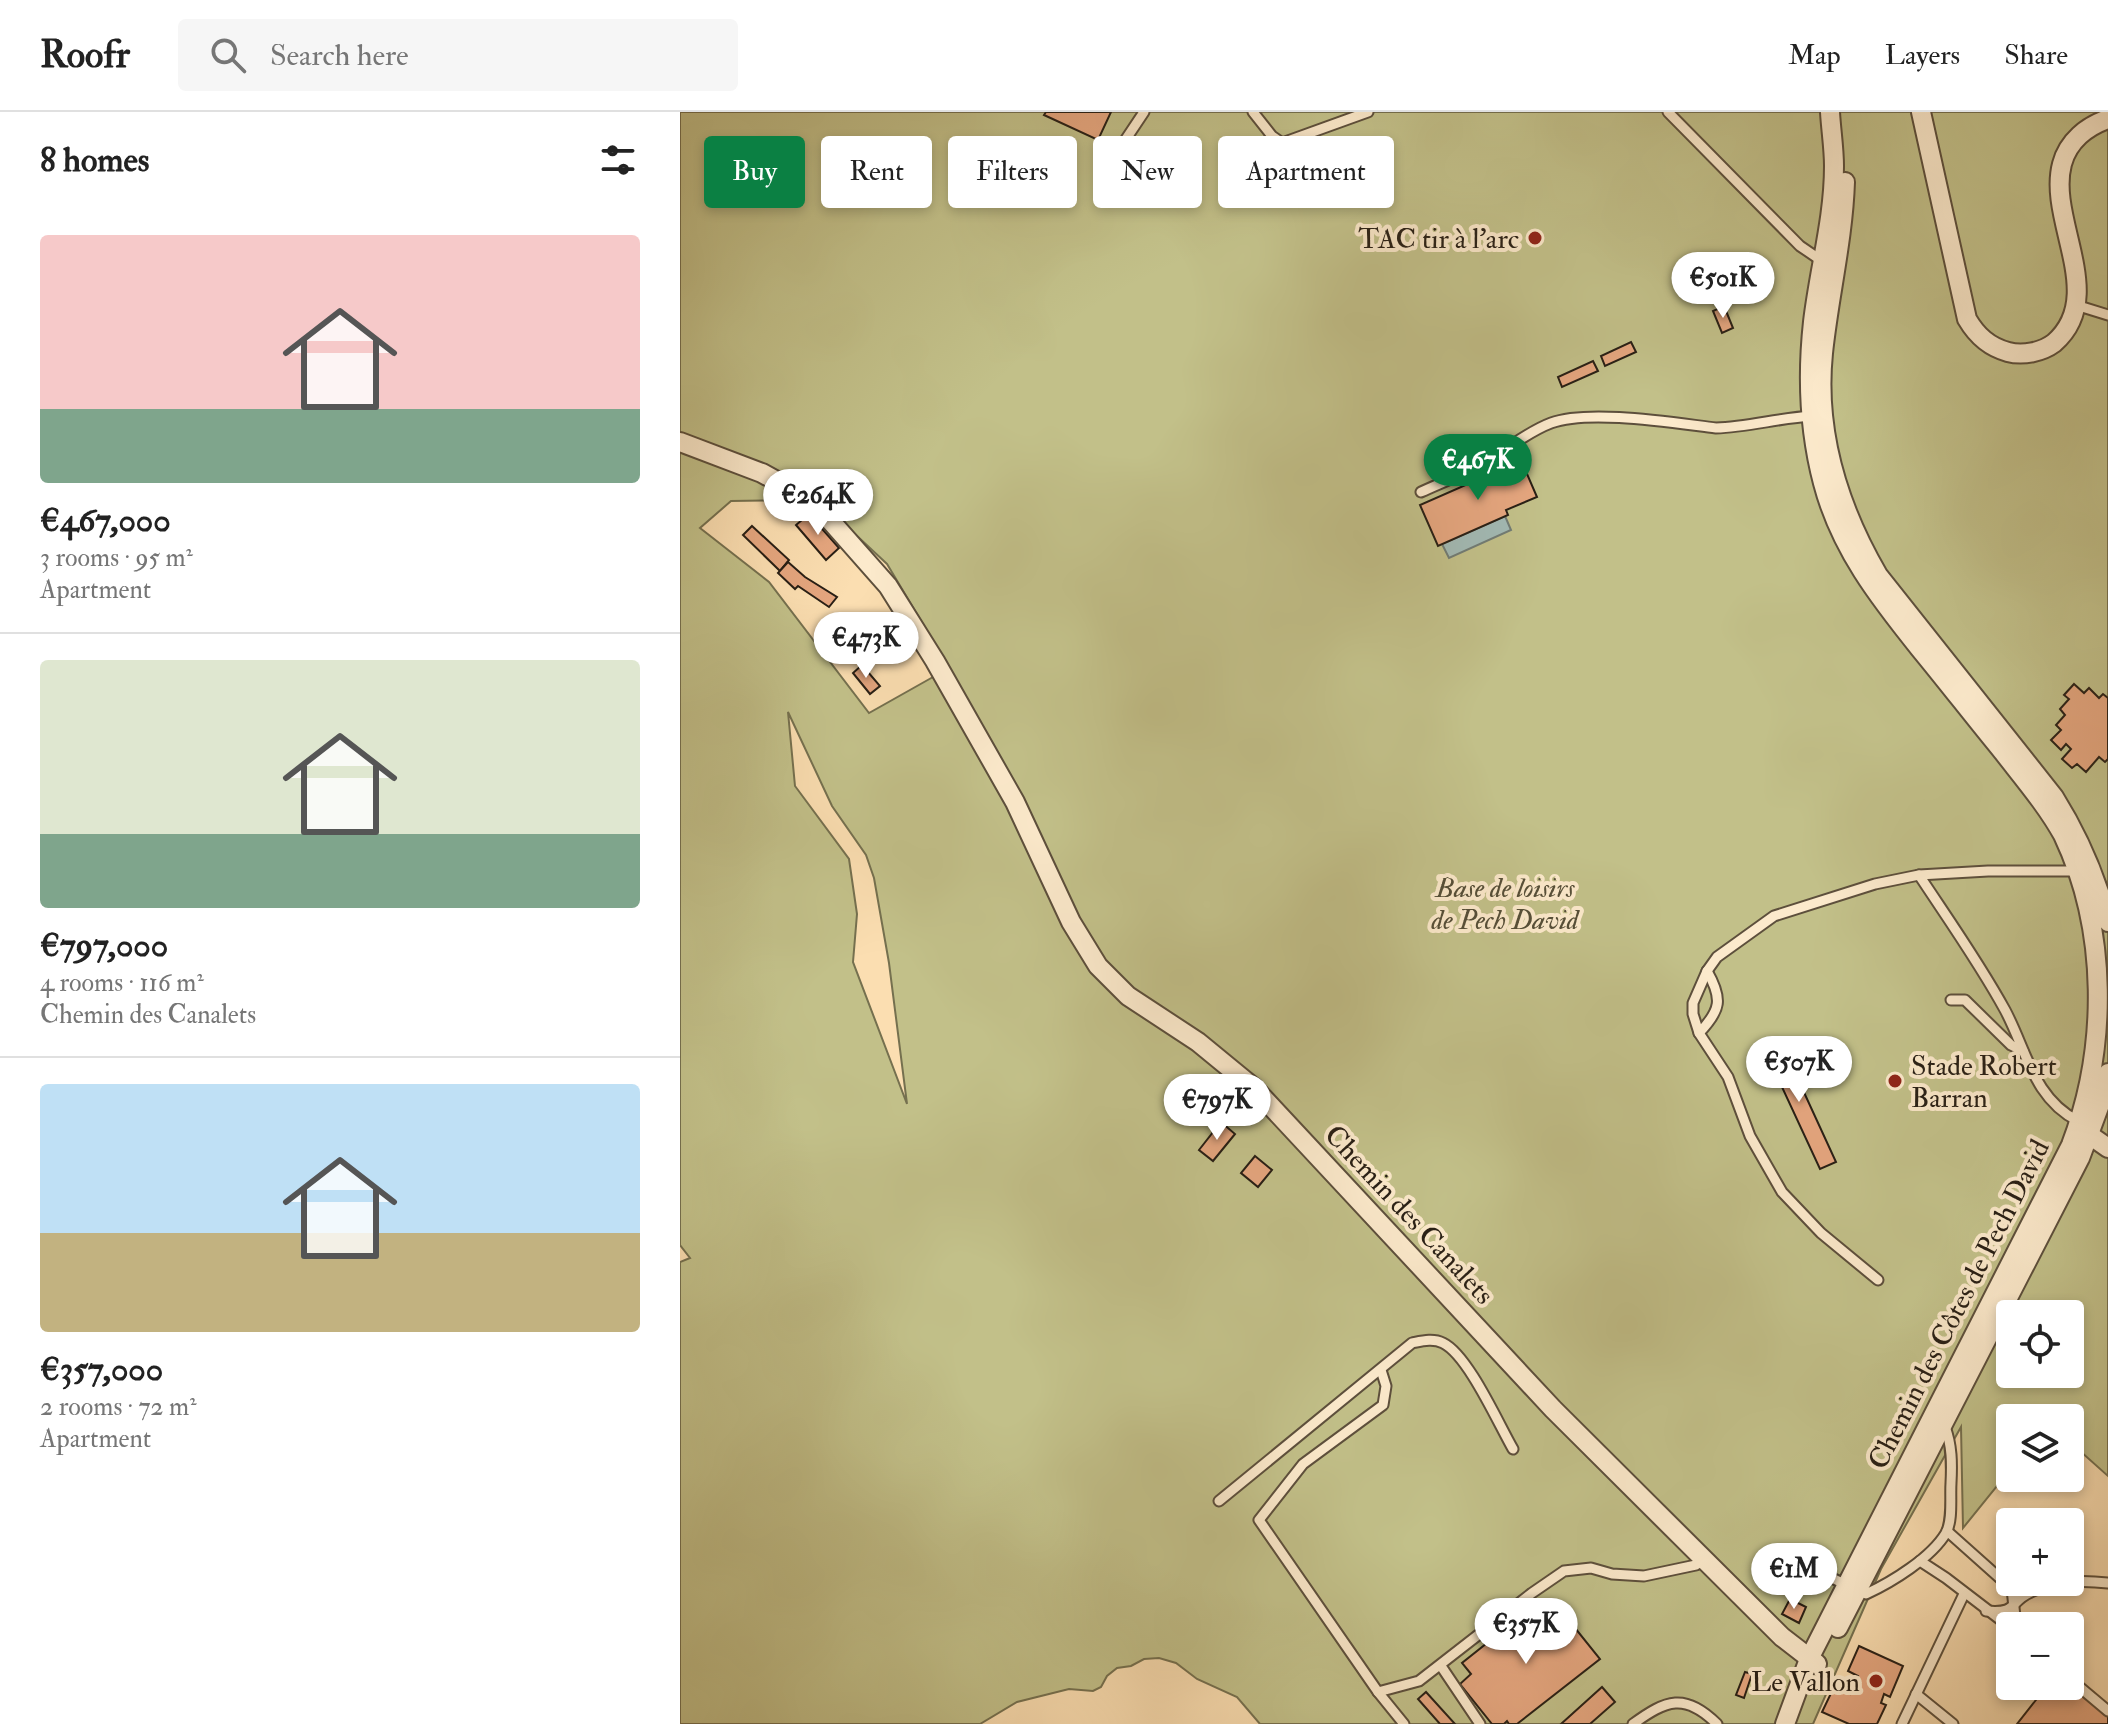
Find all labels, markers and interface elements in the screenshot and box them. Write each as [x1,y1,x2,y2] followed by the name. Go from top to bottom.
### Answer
[178,19,738,91] search box
[40,31,130,79] text: Roofr
[206,33,250,77] icon: search
[270,37,409,74] text: Search here
[1788,38,1841,73] text: Map
[1885,38,1960,73] text: Layers
[2004,38,2068,73] text: Share
[704,136,805,208] chip: Buy
[821,136,932,208] chip: Rent
[948,136,1077,208] chip: Filters
[1093,136,1202,208] chip: New
[1218,136,1394,208] chip: Apartment
[596,138,640,182] icon: filters
[40,139,149,182] text: 8 homes
[1358,222,1519,257] place label: TAC tir à l'arc
[1526,229,1544,247] marker: TAC tir à l'arc
[1667,252,1779,320] pin: €501K
[1689,262,1757,294] text: €501K
[268,287,412,431] icon: home
[1422,434,1534,502] pin: €467K
[1442,444,1514,476] text: €467K
[762,469,874,537] pin: €264K
[781,479,855,511] text: €264K
[40,499,171,542] text: €467,000
[40,542,193,574] text: 3 rooms · 95 m²
[40,574,151,606] text: Apartment
[810,612,922,680] pin: €473K
[832,622,900,654] text: €473K
[268,712,412,856] icon: home
[1430,871,1581,938] park label: Base de loisirs de Pech David
[40,924,168,967] text: €797,000
[40,967,204,999] text: 4 rooms · 116 m²
[40,999,256,1031] text: Chemin des Canalets
[1743,1036,1855,1104] pin: €507K
[1764,1046,1834,1078] text: €507K
[1911,1049,2057,1116] place label: Stade Robert Barran
[1886,1072,1904,1090] marker: Stade Robert Barran
[1161,1074,1273,1142] pin: €797K
[1182,1084,1252,1116] text: €797K
[1317,1118,1501,1312] street label: Chemin des Canalets
[1861,1134,2058,1475] street label: Chemin des Côtes de Pech David
[268,1136,412,1280] icon: home
[1996,1300,2084,1700] map controls
[1996,1300,2084,1388] button: locate
[40,1348,163,1391] text: €357,000
[40,1391,197,1423] text: 2 rooms · 72 m²
[1996,1404,2084,1492] button: layers
[40,1423,151,1455] text: Apartment
[1996,1508,2084,1596] button: +
[1755,1543,1833,1611] pin: €1M
[1769,1553,1819,1585] text: €1M
[1470,1598,1582,1666] pin: €357K
[1493,1608,1559,1640] text: €357K
[1996,1612,2084,1700] button: −
[1751,1665,1860,1700] place label: Le Vallon
[1867,1672,1885,1690] marker: Le Vallon

